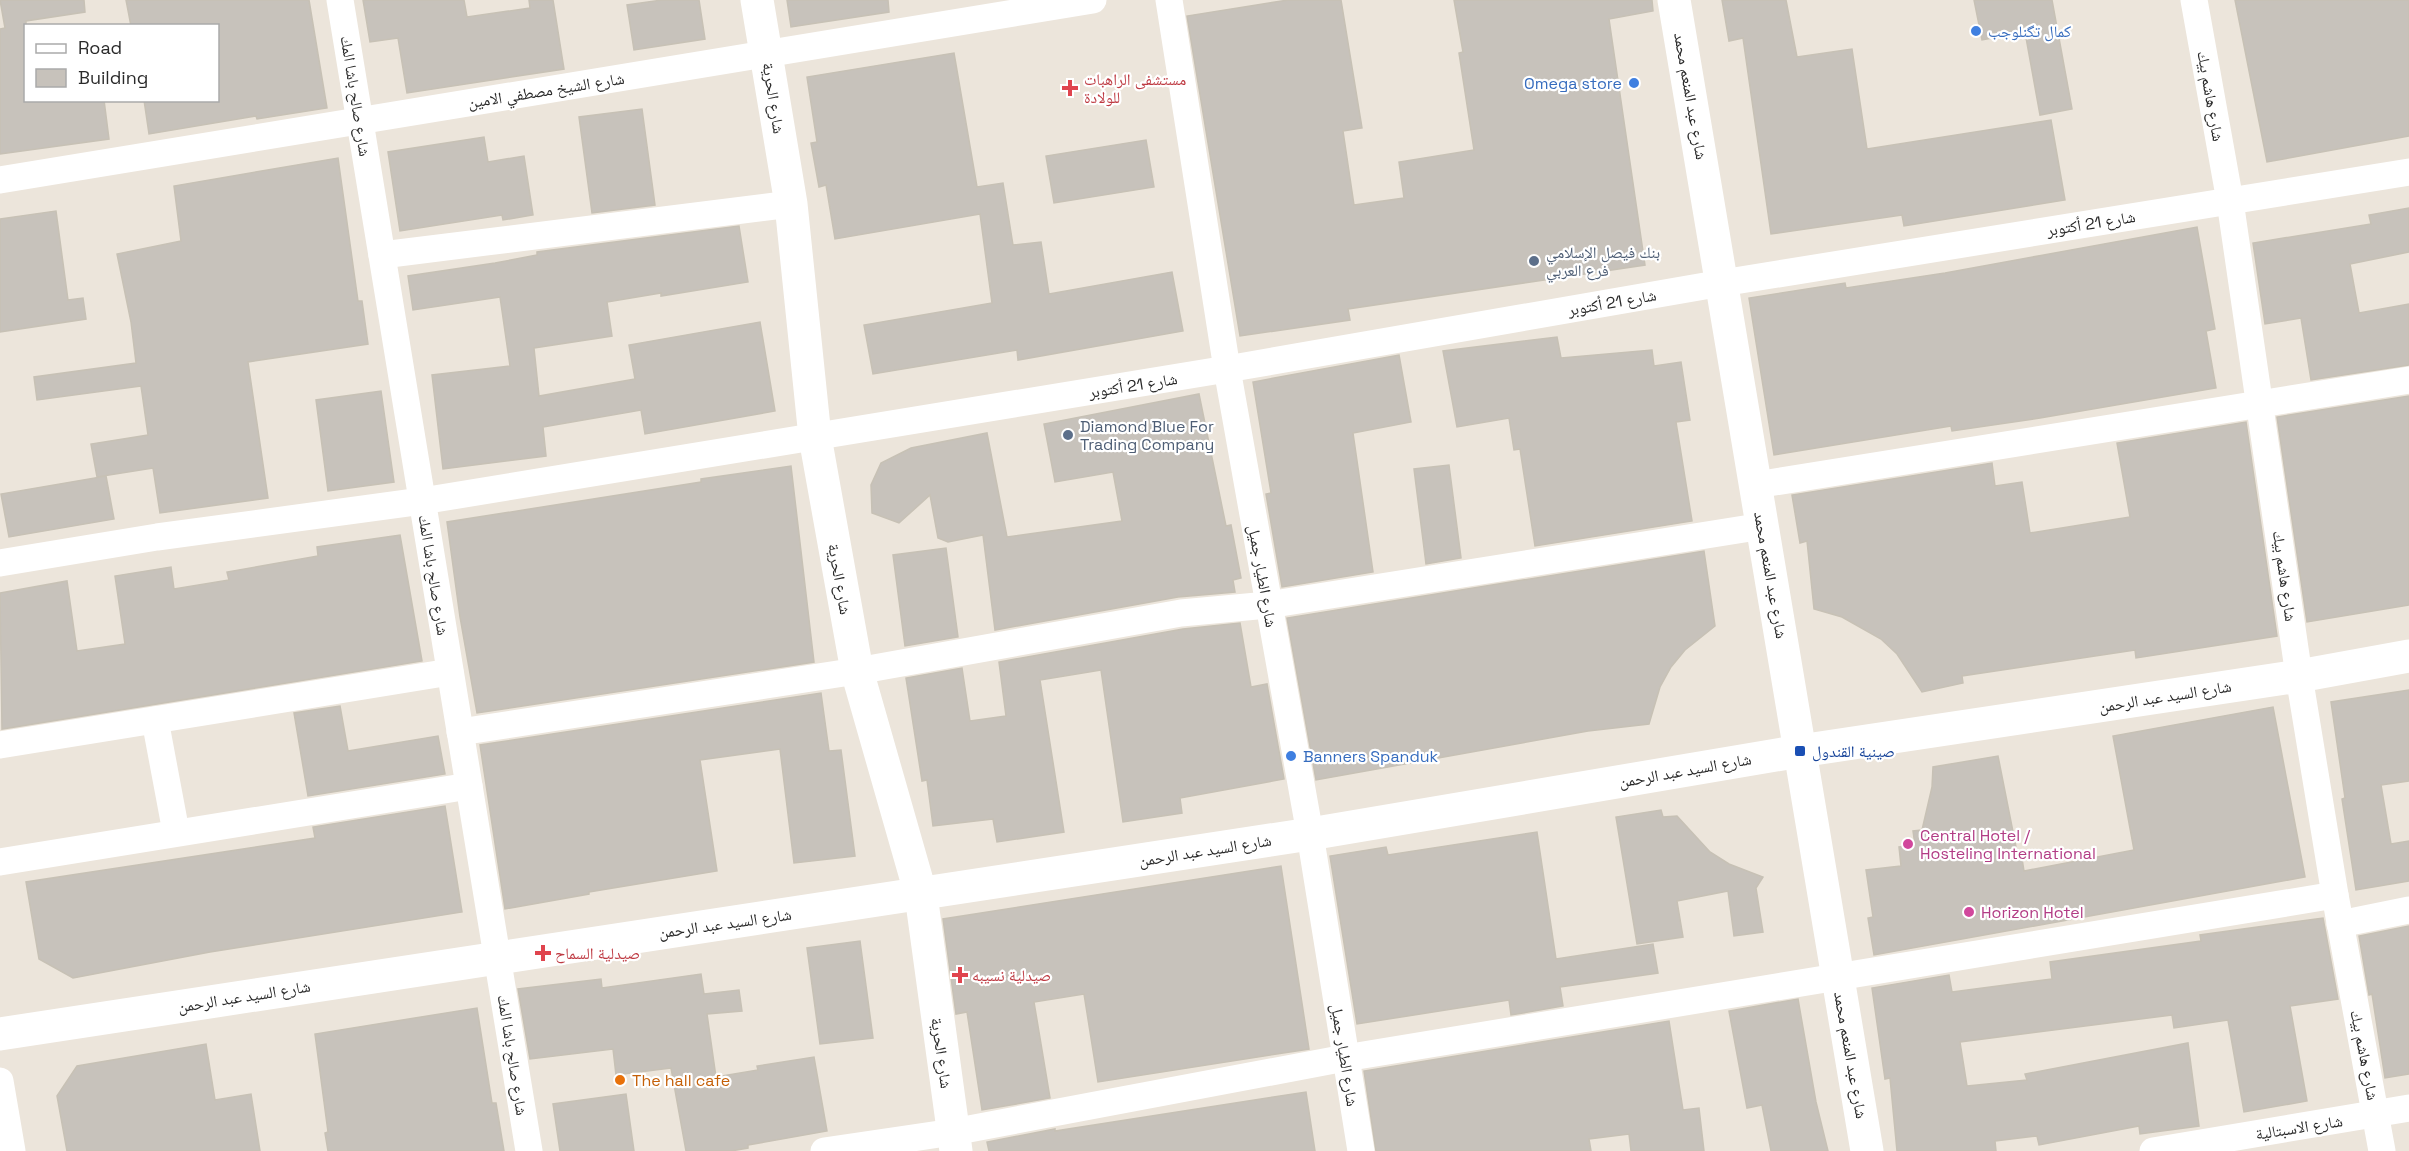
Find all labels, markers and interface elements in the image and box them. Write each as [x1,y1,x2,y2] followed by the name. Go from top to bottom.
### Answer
[1988,21,2071,42] place label: كمال تگنلوجب
[24,24,219,102] legend
[1969,24,1983,38] marker: كمال تگنلوجب
[1669,31,1712,161] street label: شارع عبد المنعم محمد
[336,34,375,158] street label: شارع صالح باشا المك
[78,36,122,59] text: Road
[2192,49,2229,143] street label: شارع هاشم بيك
[758,61,789,135] street label: شارع الحرية
[78,66,148,89] text: Building
[466,68,626,115] street label: شارع الشيخ مصطفي الامين
[1084,69,1186,108] place label: مستشفى الراهبات للولادة
[1524,73,1622,94] place label: Omega store
[1627,76,1641,90] marker: Omega store
[1061,79,1079,97] marker: مستشفى الراهبات للولادة
[2044,206,2137,241] street label: شارع 21 أكتوبر
[1546,242,1660,283] place label: بنك فيصل الإسلامي فرع العربي
[1527,254,1541,268] marker: بنك فيصل الإسلامي فرع العربي
[1565,284,1658,321] street label: شارع 21 أكتوبر
[1086,368,1179,403] street label: شارع 21 أكتوبر
[1080,416,1214,455] place label: Diamond Blue For Trading Company
[1061,428,1075,442] marker: Diamond Blue For Trading Company
[1749,510,1792,640] street label: شارع عبد المنعم محمد
[414,513,453,637] street label: شارع صالح باشا المك
[1243,523,1282,629] street label: شارع الطيار جميل
[2268,529,2301,623] street label: شارع هاشم بيك
[823,542,856,616] street label: شارع الحرية
[2097,676,2233,717] street label: شارع السيد عبد الرحمن
[1812,741,1895,762] place label: صينية القندول
[1793,744,1807,758] marker: صينية القندول
[1303,746,1438,767] place label: Banners Spanduk
[1284,749,1298,763] marker: Banners Spanduk
[1617,749,1753,792] street label: شارع السيد عبد الرحمن
[1920,825,2096,864] place label: Central Hotel / Hosteling International
[1137,830,1273,871] street label: شارع السيد عبد الرحمن
[1901,837,1915,851] marker: Central Hotel / Hosteling International
[1981,902,2084,923] place label: Horizon Hotel
[657,904,793,943] street label: شارع السيد عبد الرحمن
[1962,905,1976,919] marker: Horizon Hotel
[555,943,640,964] place label: صيدلية السماح
[536,946,550,960] marker: صيدلية السماح
[972,965,1051,986] place label: صيدلية نسيبه
[953,968,967,982] marker: صيدلية نسيبه
[176,976,312,1017] street label: شارع السيد عبد الرحمن
[1829,990,1872,1120] street label: شارع عبد المنعم محمد
[493,993,532,1117] street label: شارع صالح باشا المك
[1326,1002,1363,1108] street label: شارع الطيار جميل
[2345,1008,2384,1102] street label: شارع هاشم بيك
[926,1016,957,1090] street label: شارع الحرية
[632,1070,730,1091] place label: The hall cafe
[613,1073,627,1087] marker: The hall cafe
[2254,1110,2344,1145] street label: شارع الاسبتالية

